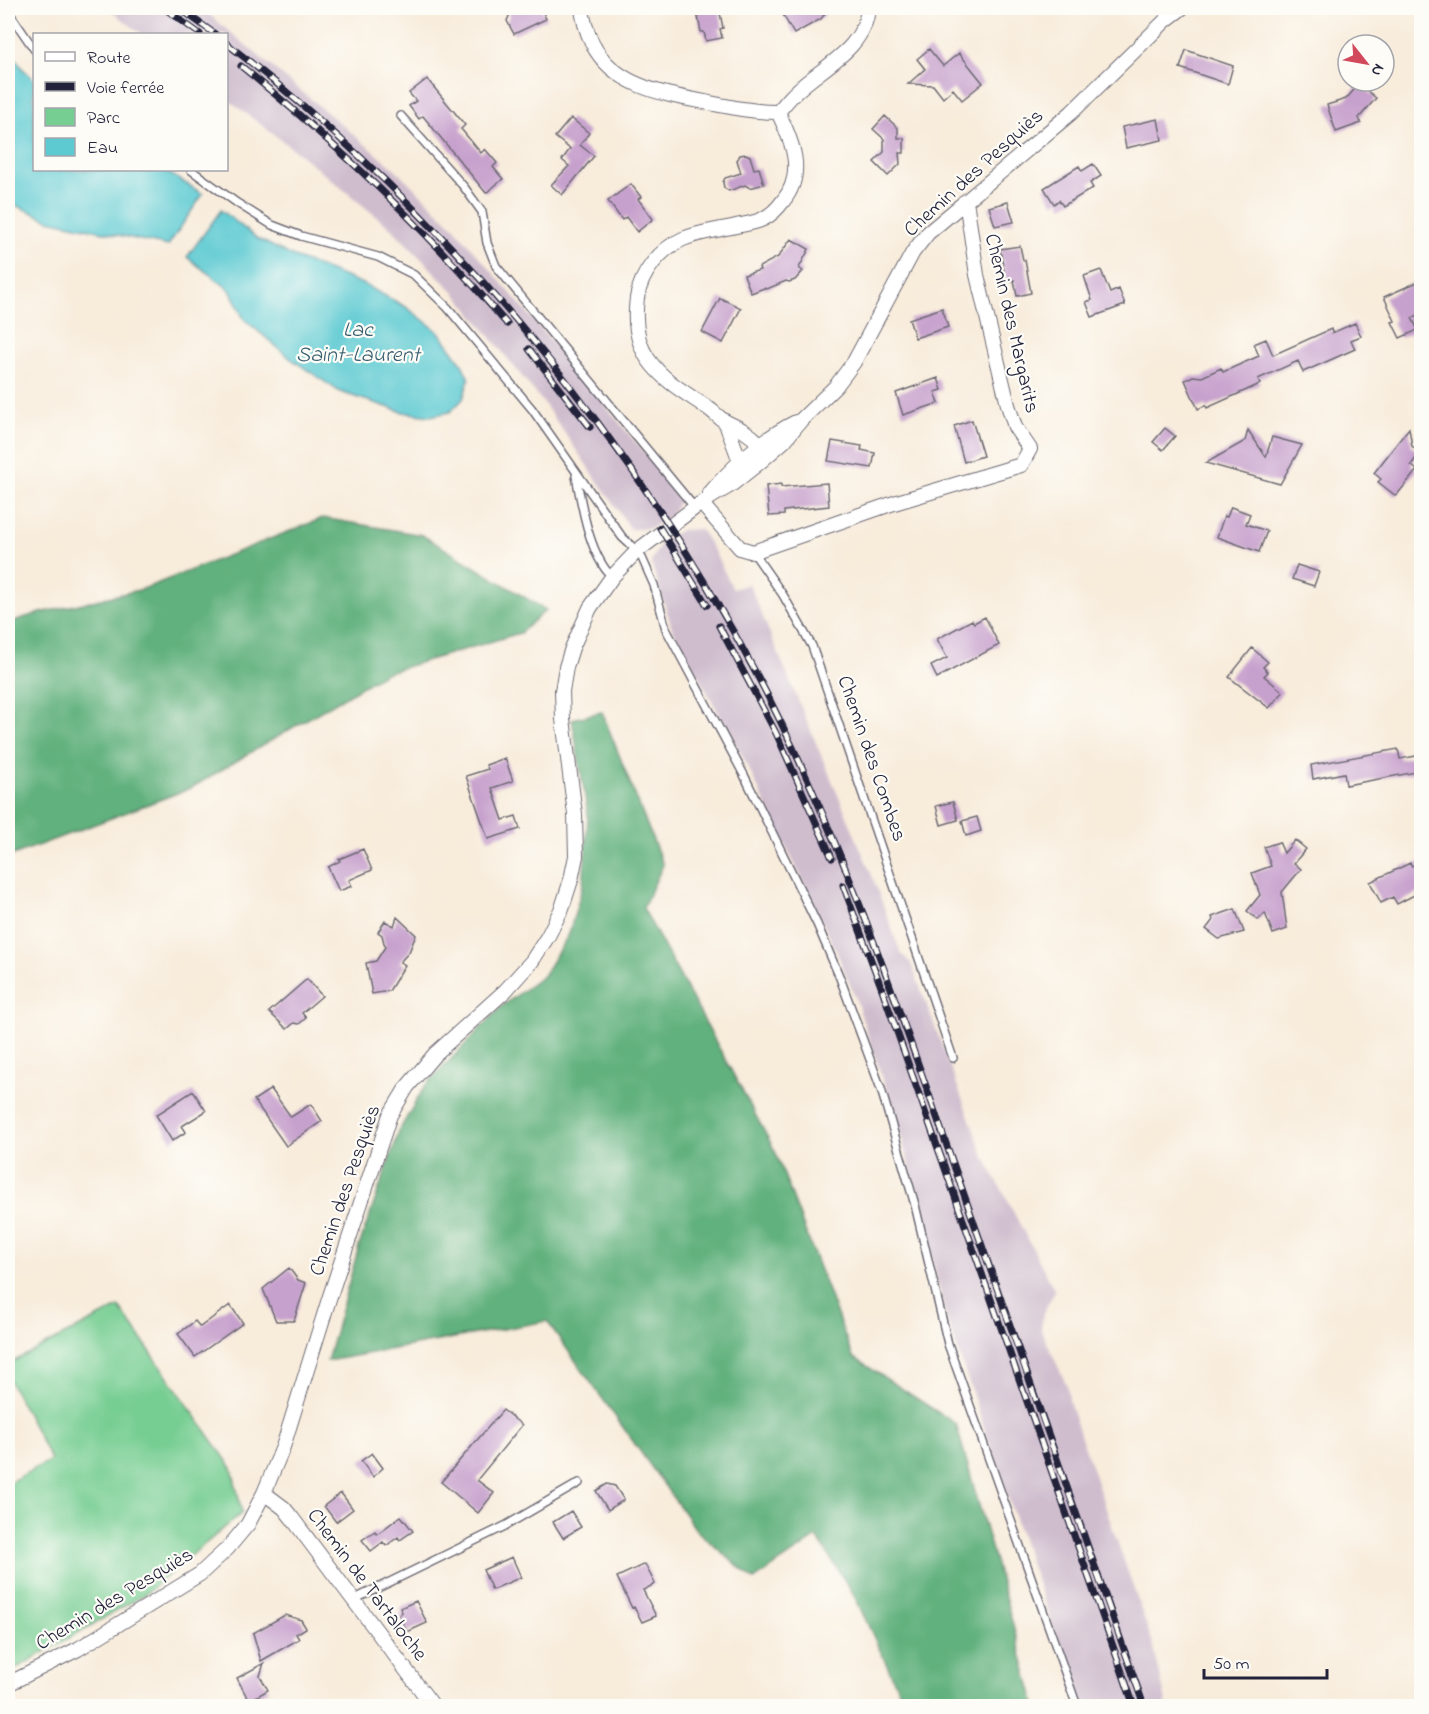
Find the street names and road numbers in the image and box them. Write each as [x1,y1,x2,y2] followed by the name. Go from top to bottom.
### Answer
[898,102,1051,245] street label: Chemin des Pesquiès
[974,231,1046,417] street label: Chemin des Margarits
[829,672,914,846] street label: Chemin des Combes
[303,1101,389,1280] street label: Chemin des Pesquiès
[299,1503,434,1668] street label: Chemin de Tartaloche
[30,1541,200,1659] street label: Chemin des Pesquiès

